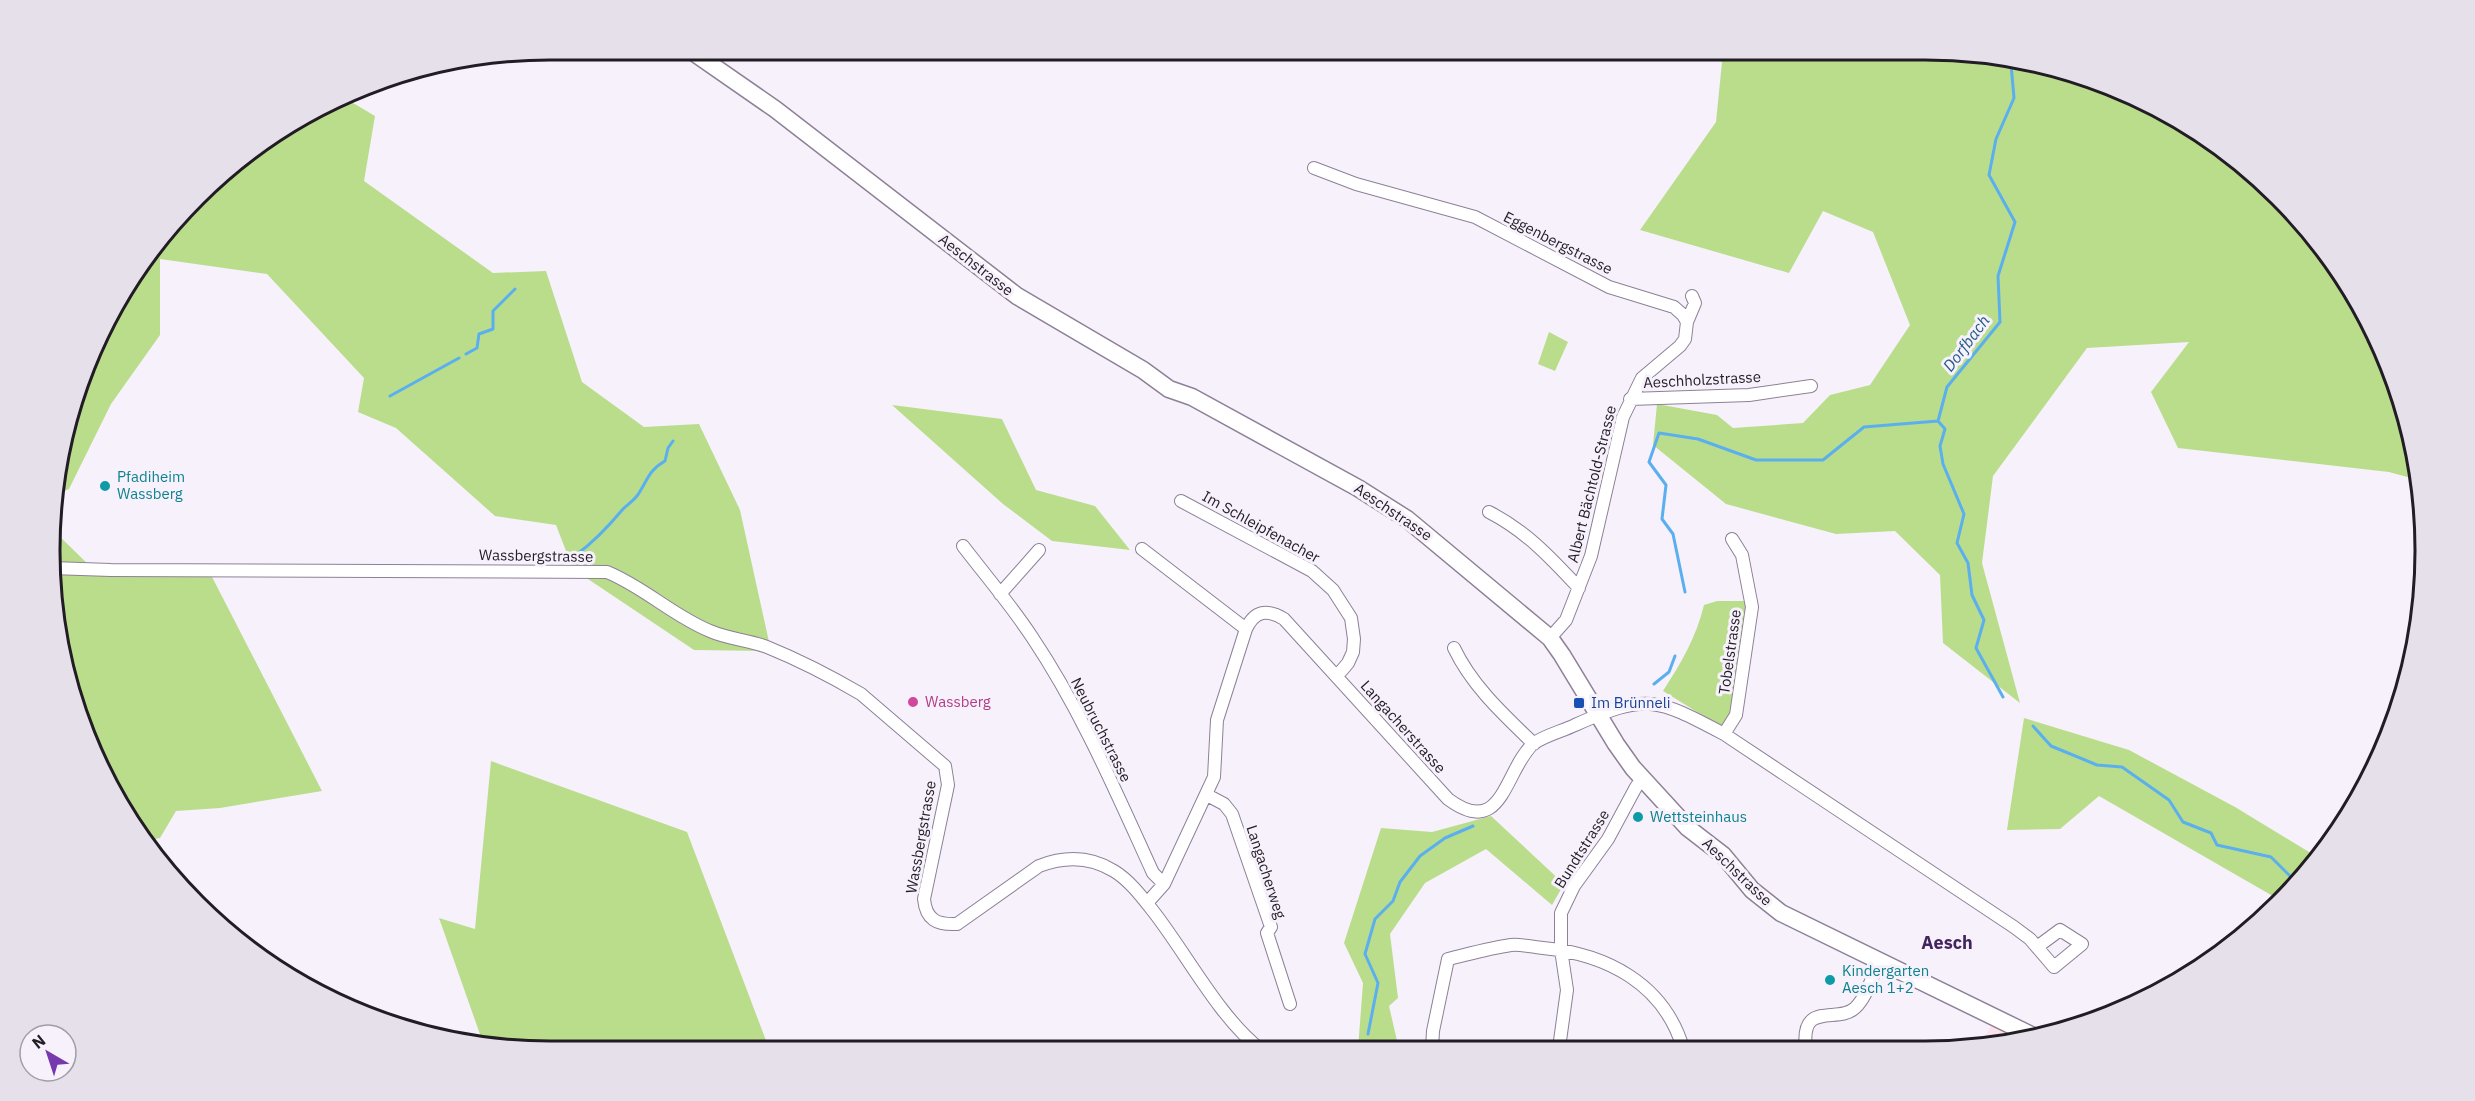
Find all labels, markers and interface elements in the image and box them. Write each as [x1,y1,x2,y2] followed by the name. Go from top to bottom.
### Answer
[1500,207,1616,278] street label: Eggenbergstrasse
[935,229,1018,300] street label: Aeschstrasse
[1938,311,1994,375] water label: Dorfbach
[1643,367,1761,392] street label: Aeschholzstrasse
[1563,403,1620,564] street label: Albert Bächtold-Strasse
[117,467,185,503] place label: Pfadiheim Wassberg
[98,479,112,493] marker: Pfadiheim Wassberg
[1351,479,1436,545] street label: Aeschstrasse
[1199,486,1324,567] street label: Im Schleipfenacher
[479,545,593,566] street label: Wassbergstrasse
[1714,608,1745,696] street label: Tobelstrasse
[1067,674,1136,785] street label: Neubruchstrasse
[1357,676,1450,777] street label: Langacherstrasse
[925,692,991,711] place label: Wassberg
[1591,693,1671,712] place label: Im Brünneli
[906,695,920,709] marker: Wassberg
[1572,696,1586,710] marker: Im Brünneli
[901,779,940,895] street label: Wassbergstrasse
[1550,806,1613,892] street label: Bundtstrasse
[1650,807,1747,826] place label: Wettsteinhaus
[1631,810,1645,824] marker: Wettsteinhaus
[1242,823,1291,921] street label: Langacherweg
[1698,834,1776,910] street label: Aeschstrasse
[1921,931,1973,954] district label: Aesch
[1842,961,1929,997] place label: Kindergarten Aesch 1+2
[1823,973,1837,987] marker: Kindergarten Aesch 1+2
[18,1023,78,1083] north arrow
[28,1030,49,1053] text: N

